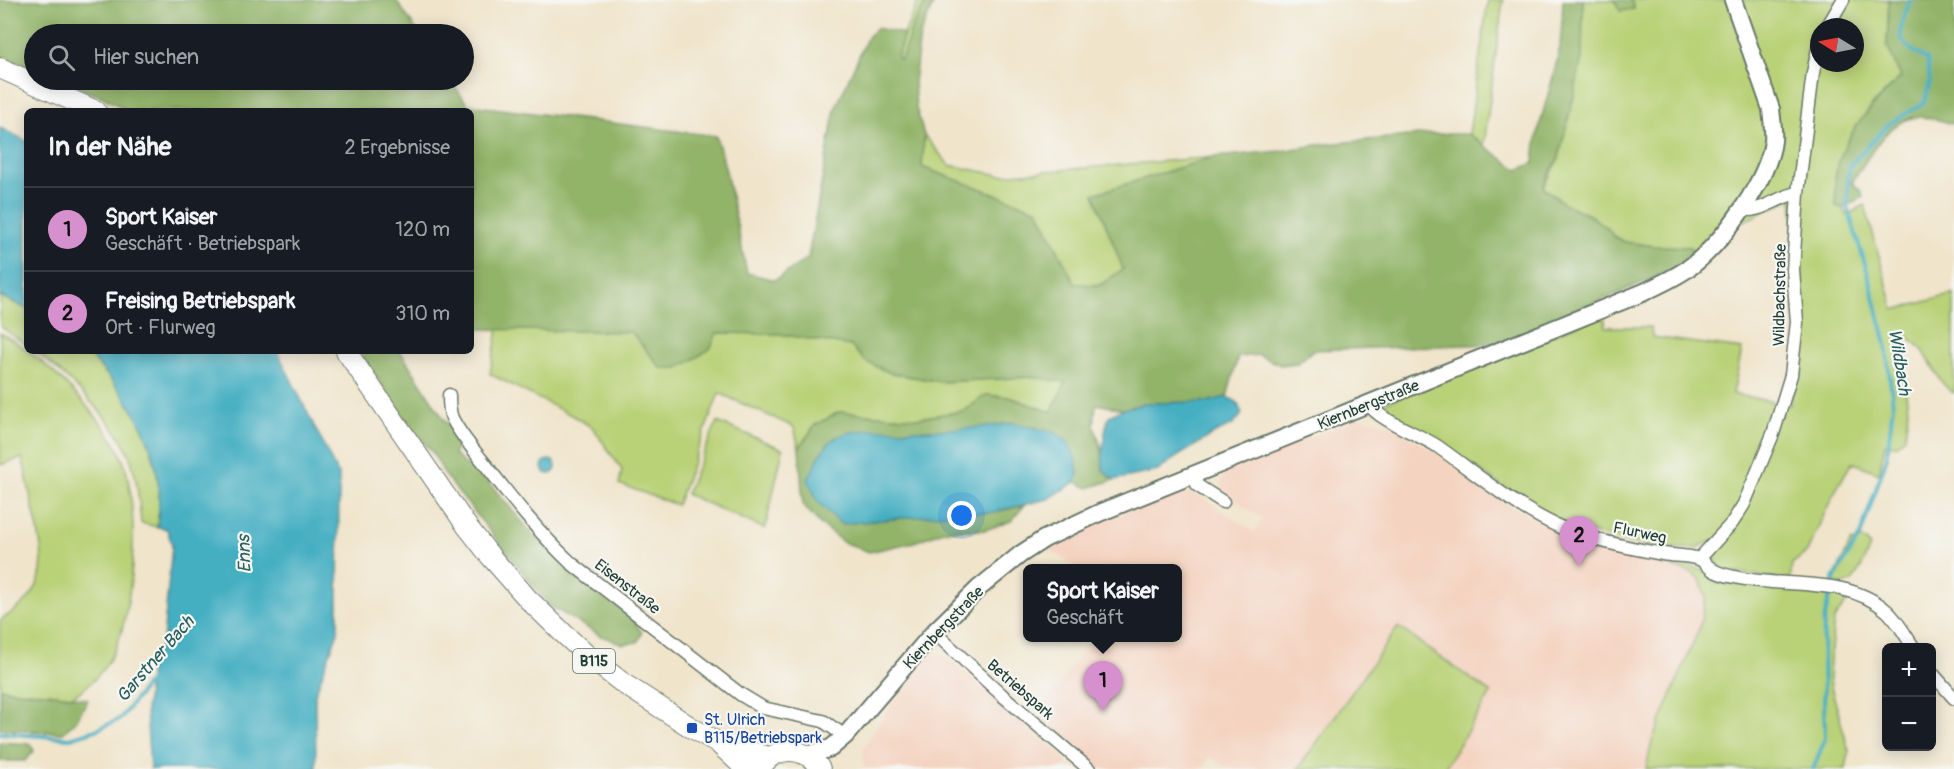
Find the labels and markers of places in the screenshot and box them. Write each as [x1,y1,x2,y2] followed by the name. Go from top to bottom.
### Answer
[1560,516,1598,566] pin: 2
[1084,662,1122,711] pin: 1
[704,710,823,748] place label: St. Ulrich B115/Betriebspark
[685,721,699,735] marker: St. Ulrich B115/Betriebspark

